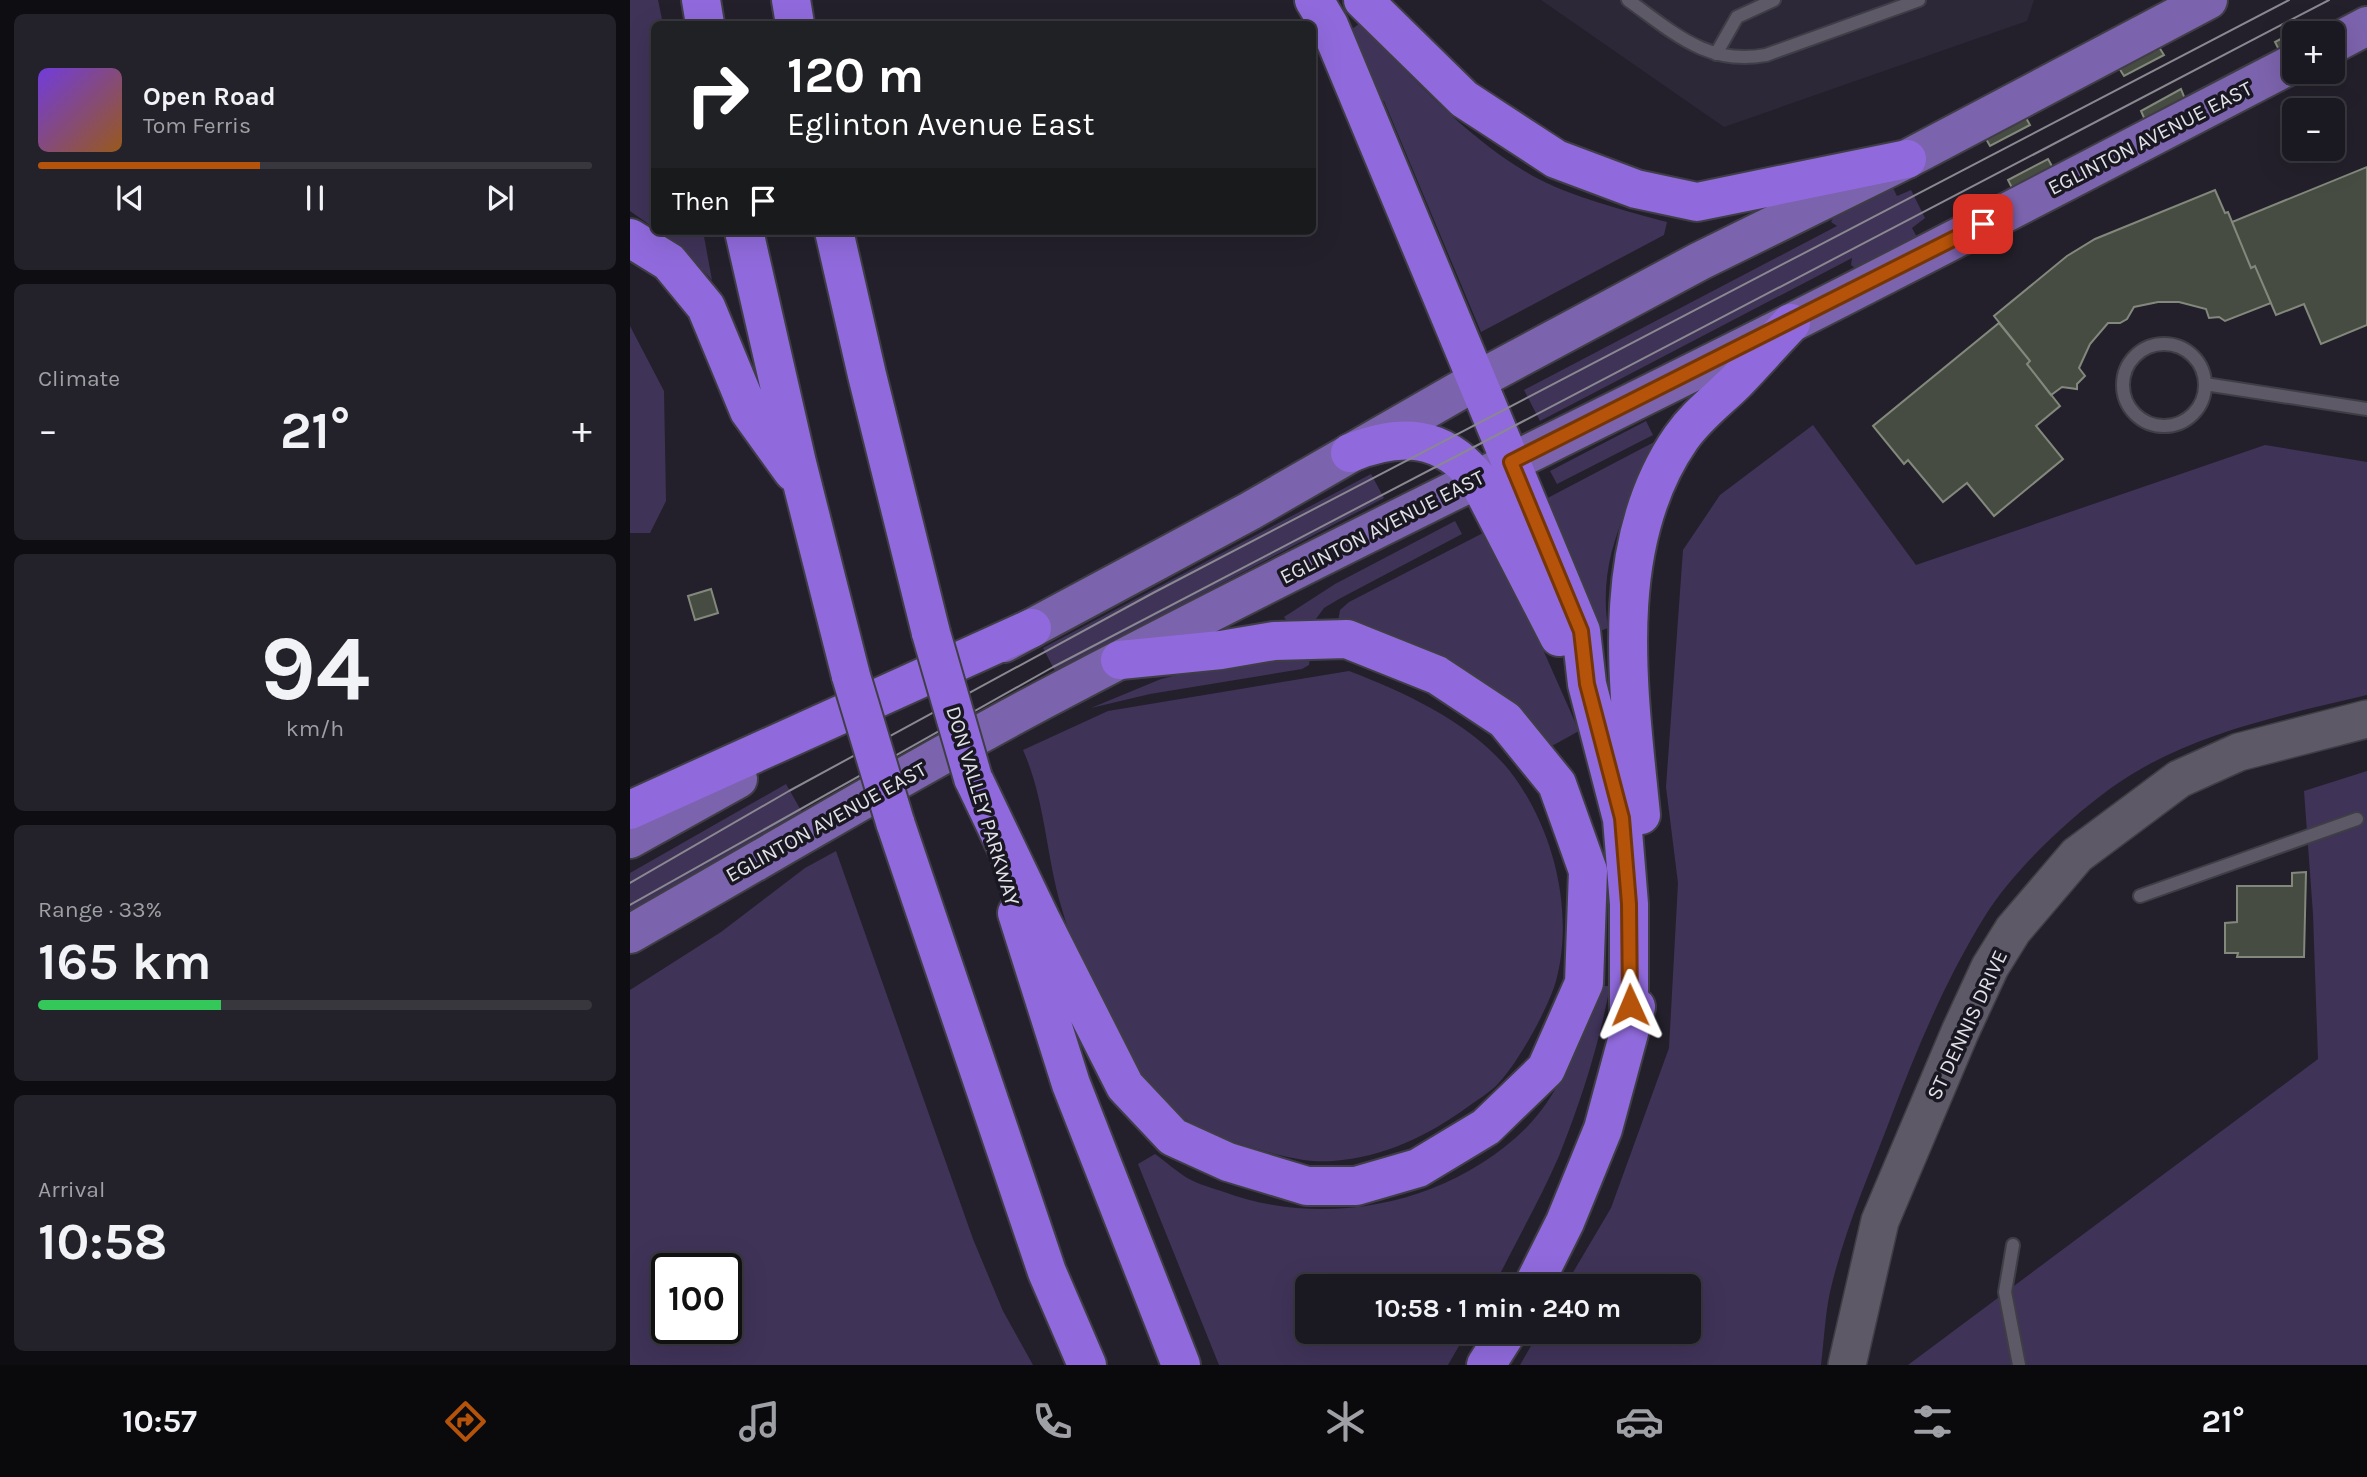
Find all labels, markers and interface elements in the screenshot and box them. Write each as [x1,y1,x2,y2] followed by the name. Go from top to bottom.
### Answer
[2282,21,2345,161] map controls
[2282,21,2345,84] button: +
[787,47,924,104] text: 120 m
[672,49,763,140] icon: right
[2044,76,2256,200] street label: EGLINTON AVENUE EAST
[143,81,276,112] text: Open Road
[2282,98,2345,161] button: −
[787,106,1095,143] text: Eglinton Avenue East
[143,112,251,139] text: Tom Ferris
[111,179,149,217] icon: previous
[296,179,334,217] icon: pause
[481,179,519,217] icon: next
[744,182,782,220] icon: arrive
[672,186,730,217] text: Then
[1953,194,2013,254] pin
[1964,205,2002,243] icon: arrive
[38,365,120,392] text: Climate
[280,400,350,461] text: 21°
[38,408,58,453] text: −
[572,408,592,453] text: +
[1276,465,1488,589] street label: EGLINTON AVENUE EAST
[260,616,370,722] text: 94
[941,703,1025,909] street label: DON VALLEY PARKWAY
[286,715,344,742] text: km/h
[721,757,931,887] street label: EGLINTON AVENUE EAST
[38,896,162,923] text: Range · 33%
[38,931,212,992] text: 165 km
[1922,946,2012,1104] street label: ST DENNIS DRIVE
[1593,968,1667,1042] position arrow
[38,1176,105,1203] text: Arrival
[38,1211,167,1272] text: 10:58
[651,1253,742,1344] speed limit sign: 100
[1375,1293,1621,1324] text: 10:58 · 1 min · 240 m
[441,1397,490,1446] icon: directions
[735,1397,784,1446] icon: music
[1028,1397,1077,1446] icon: phone
[1321,1397,1370,1446] icon: climate
[1615,1397,1664,1446] icon: car
[1908,1397,1957,1446] icon: filters
[122,1403,197,1440] text: 10:57
[2202,1403,2245,1440] text: 21°

